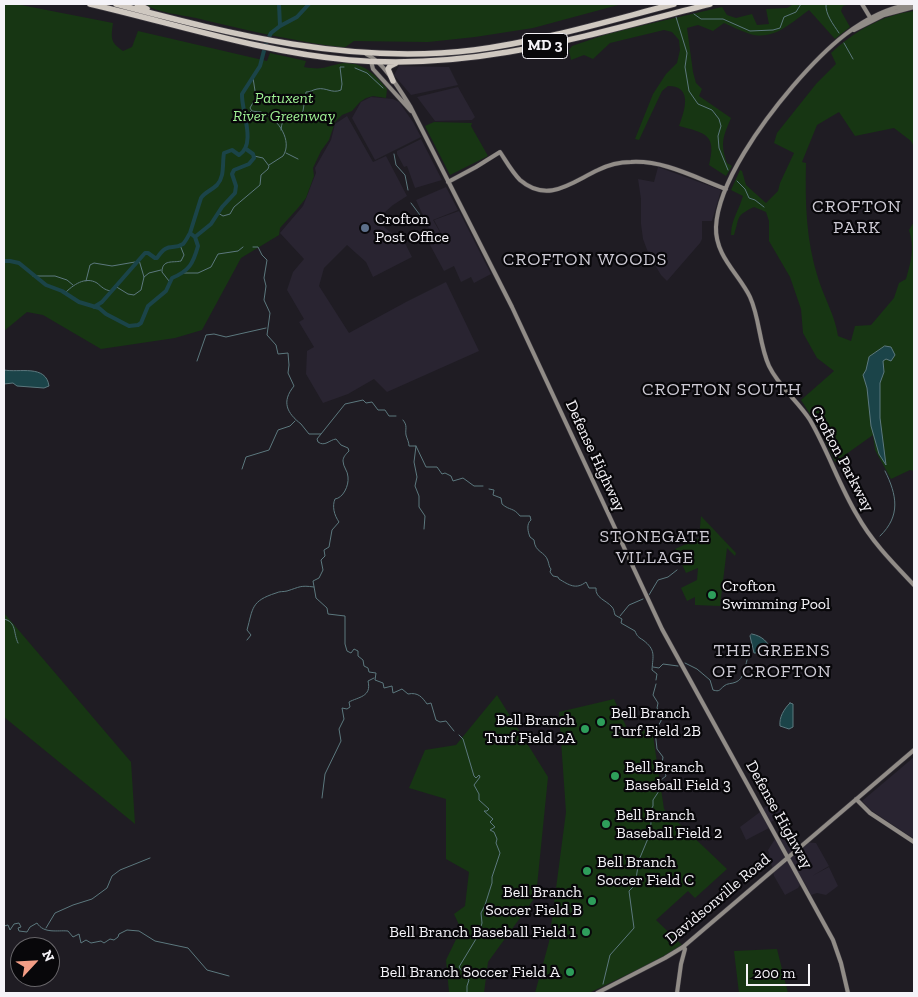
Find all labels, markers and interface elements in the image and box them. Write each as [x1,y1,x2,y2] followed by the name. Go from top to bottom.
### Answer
[522,34,568,58] road number: MD 3
[233,88,335,126] park label: Patuxent River Greenway
[811,196,903,238] district label: CROFTON PARK
[375,209,449,247] place label: Crofton Post Office
[359,222,371,234] marker: Crofton Post Office
[501,249,669,271] district label: CROFTON WOODS
[640,379,804,401] district label: CROFTON SOUTH
[561,397,629,515] street label: Defense Highway
[806,403,878,515] street label: Crofton Parkway
[598,526,712,568] district label: STONEGATE VILLAGE
[722,576,830,614] place label: Crofton Swimming Pool
[706,589,718,601] marker: Crofton Swimming Pool
[711,640,833,682] district label: THE GREENS OF CROFTON
[611,703,701,741] place label: Bell Branch Turf Field 2B
[484,710,575,748] place label: Bell Branch Turf Field 2A
[595,716,607,728] marker: Bell Branch Turf Field 2B
[579,723,591,735] marker: Bell Branch Turf Field 2A
[625,757,731,795] place label: Bell Branch Baseball Field 3
[741,758,817,872] street label: Defense Highway
[609,770,621,782] marker: Bell Branch Baseball Field 3
[616,805,722,843] place label: Bell Branch Baseball Field 2
[600,818,612,830] marker: Bell Branch Baseball Field 2
[662,850,774,948] street label: Davidsonville Road
[597,852,694,890] place label: Bell Branch Soccer Field C
[581,865,593,877] marker: Bell Branch Soccer Field C
[485,882,582,920] place label: Bell Branch Soccer Field B
[586,895,598,907] marker: Bell Branch Soccer Field B
[389,922,576,942] place label: Bell Branch Baseball Field 1
[580,926,592,938] marker: Bell Branch Baseball Field 1
[10,937,60,987] north arrow
[38,947,58,964] text: N
[748,954,812,986] scale bar
[380,962,560,982] place label: Bell Branch Soccer Field A
[754,964,795,982] text: 200 m
[564,966,576,978] marker: Bell Branch Soccer Field A

